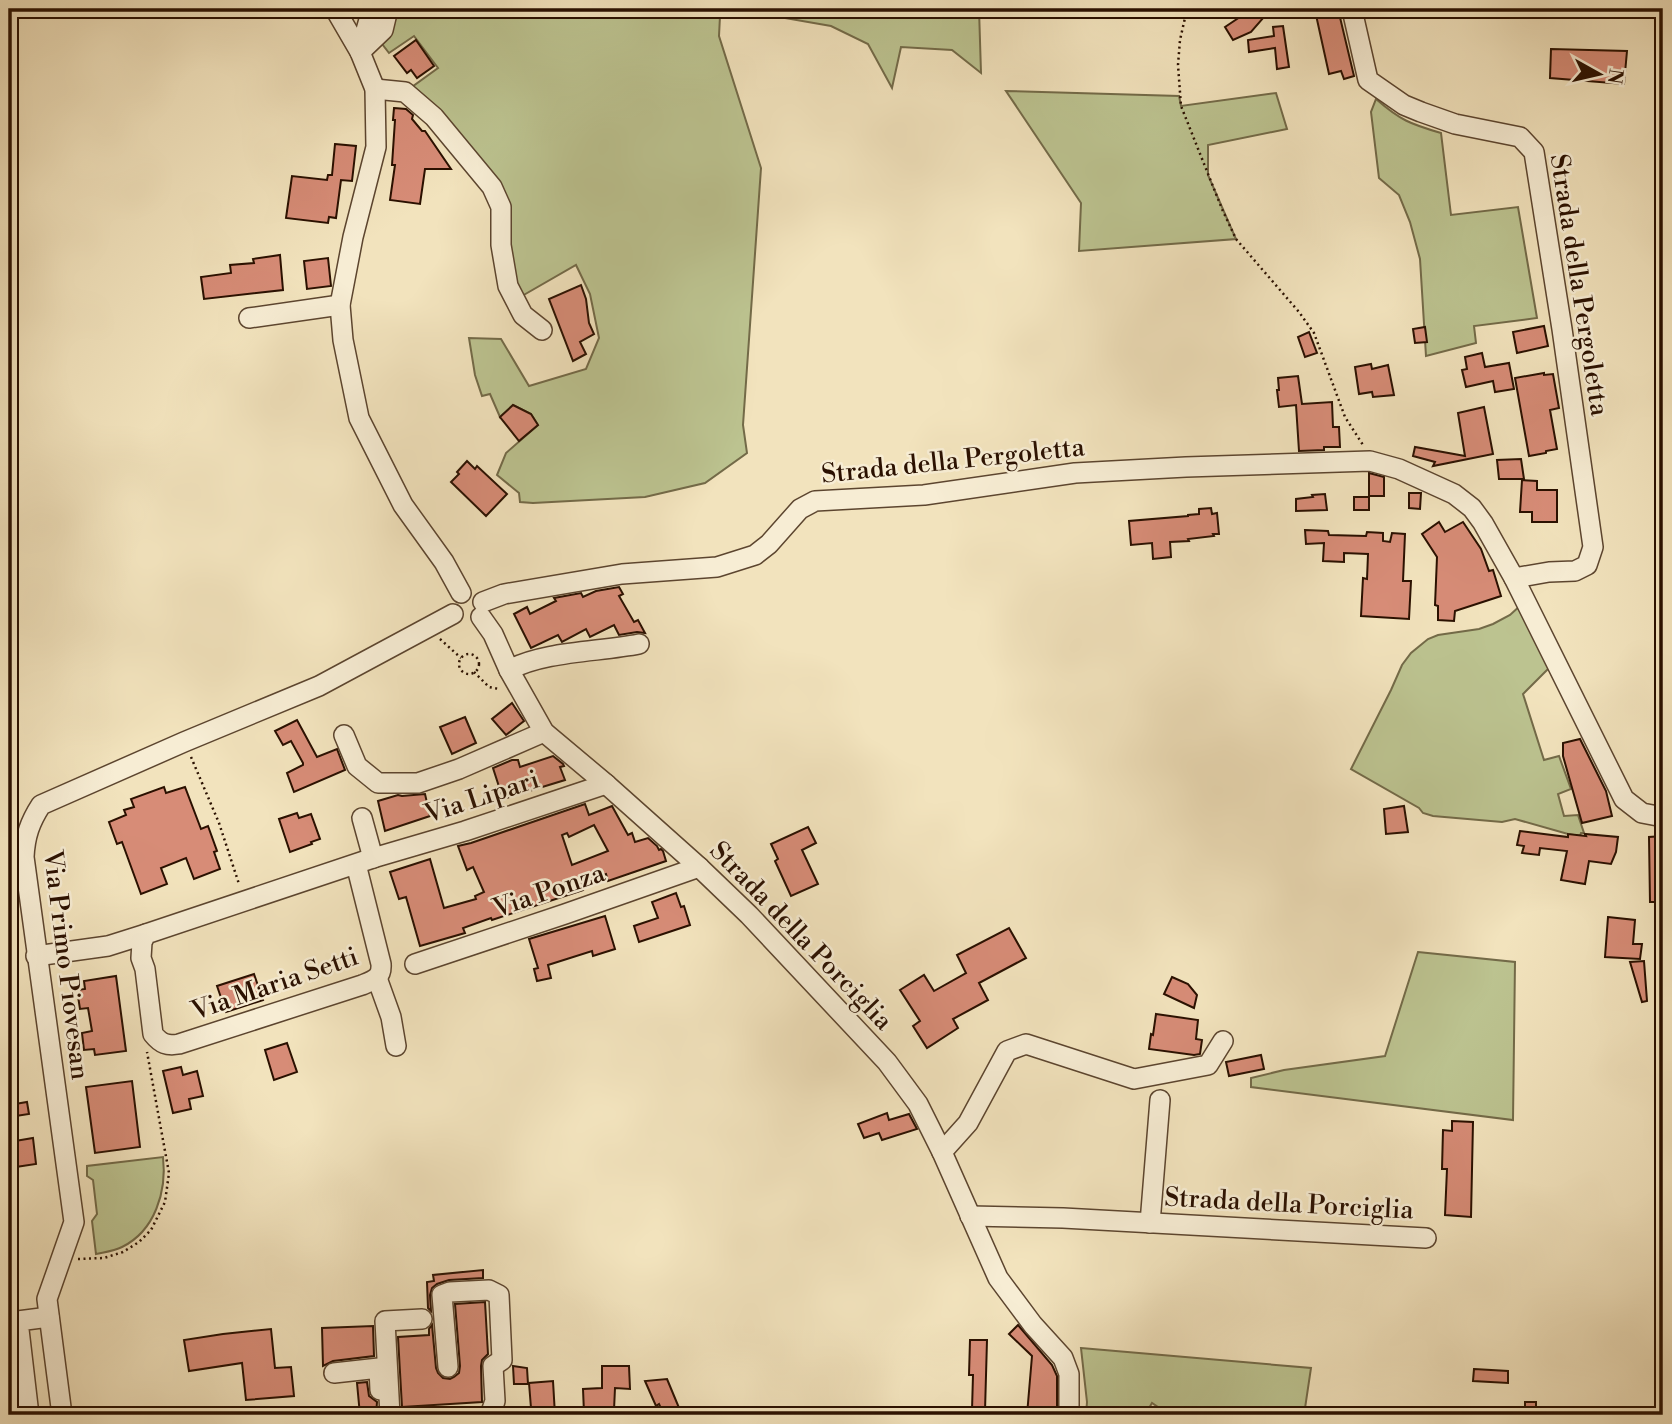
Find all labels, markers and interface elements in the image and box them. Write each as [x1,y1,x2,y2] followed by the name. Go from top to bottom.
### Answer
[1564,38,1634,108] north arrow
[1602,67,1628,85] text: N
[1542,152,1616,419] street label: Strada della Pergoletta
[820,431,1087,491] street label: Strada della Pergoletta
[420,763,543,831] street label: Via Lipari
[703,835,900,1038] street label: Strada della Porciglia
[36,847,96,1082] street label: Via Primo Piovesan
[488,857,610,925] street label: Via Ponza
[186,941,363,1028] street label: Via Maria Setti
[1164,1181,1415,1227] street label: Strada della Porciglia

